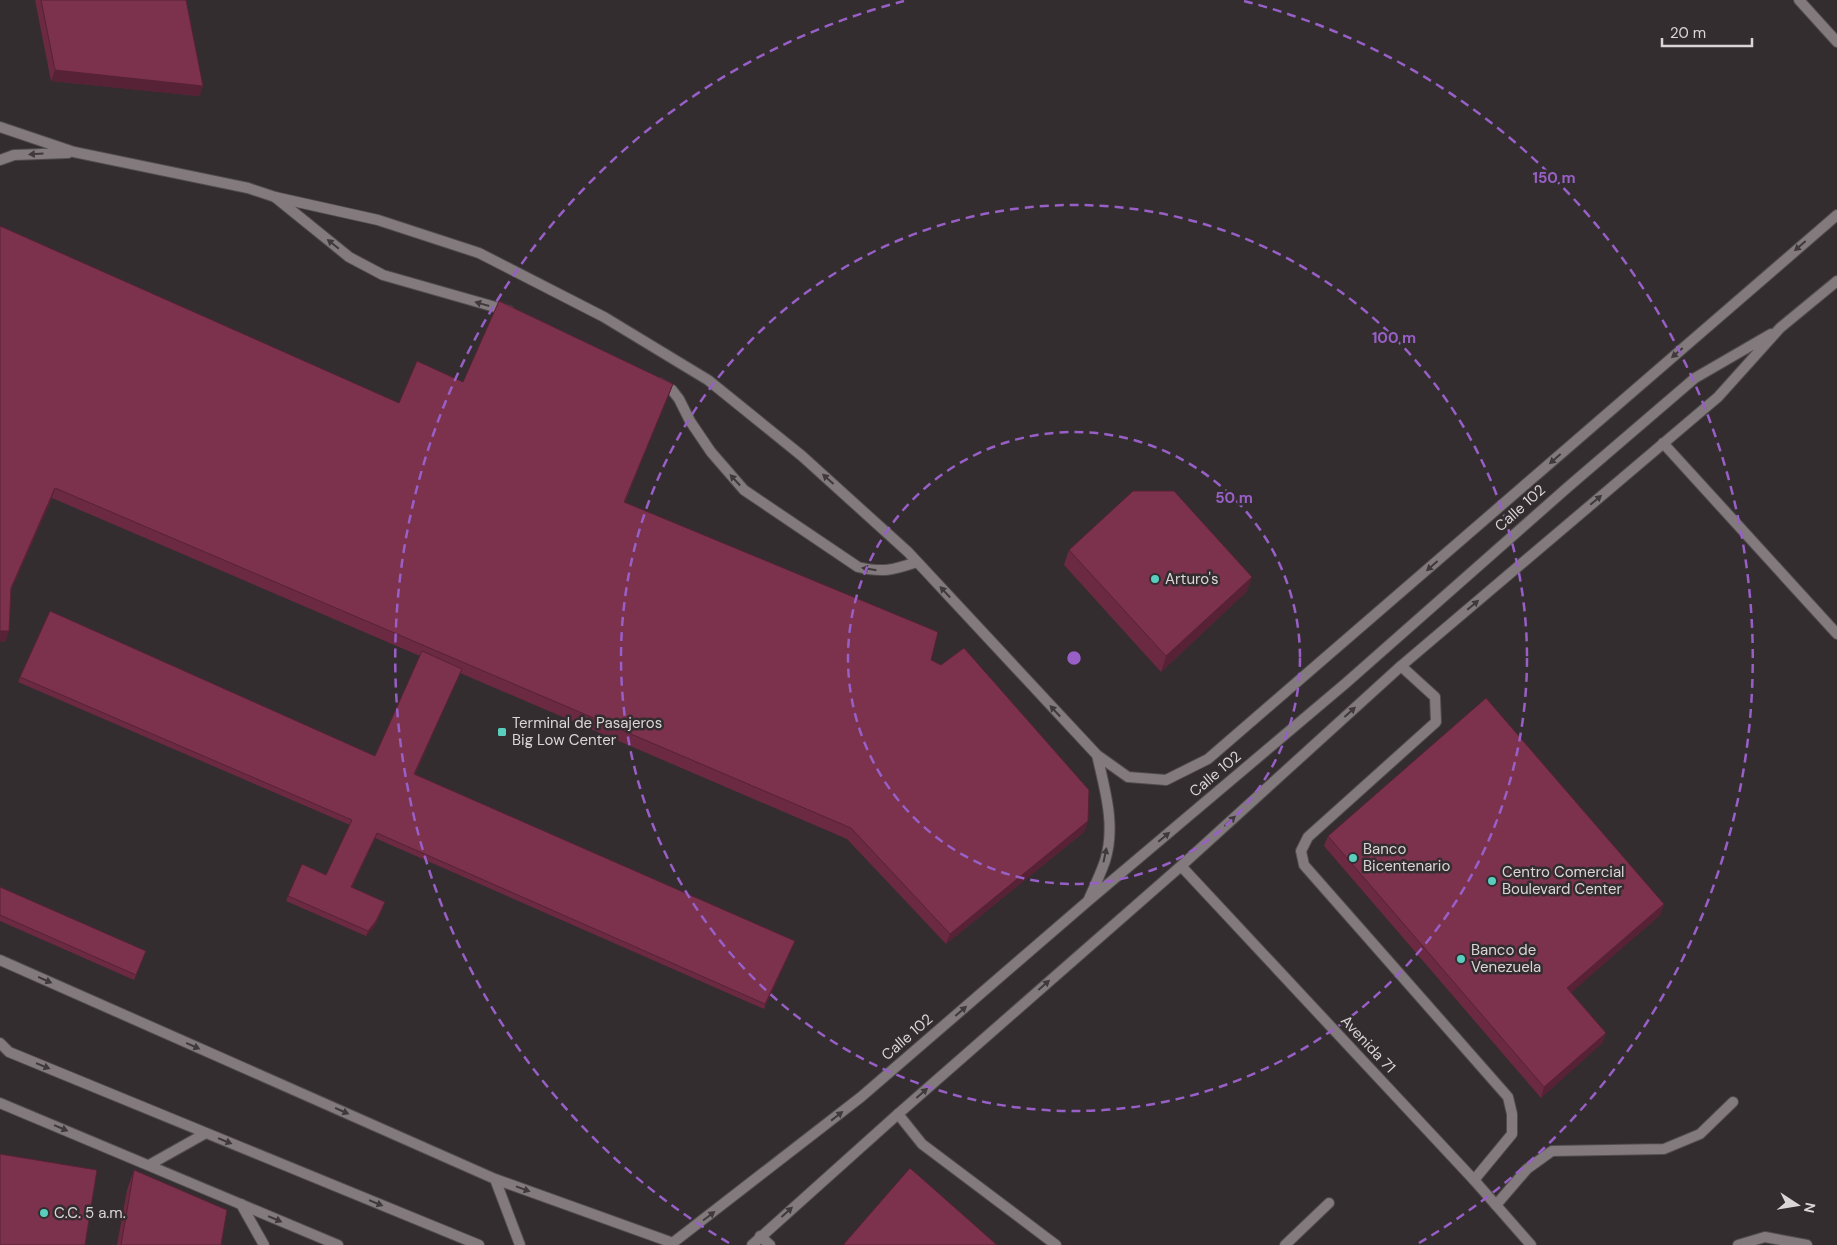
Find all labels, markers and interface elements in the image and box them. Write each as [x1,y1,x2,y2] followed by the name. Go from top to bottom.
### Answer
[1662,15,1752,47] scale bar
[1670,23,1706,43] text: 20 m
[28,151,44,159] one-way arrow
[1533,168,1576,188] text: 150 m
[327,238,340,249] one-way arrow
[1794,241,1807,252] one-way arrow
[475,299,490,307] one-way arrow
[1372,328,1416,348] text: 100 m
[1672,347,1684,359] one-way arrow
[1548,454,1561,465] one-way arrow
[822,473,834,485] one-way arrow
[729,474,741,486] one-way arrow
[1490,480,1550,536] street label: Calle 102
[1215,488,1253,508] text: 50 m
[1590,494,1602,506] one-way arrow
[1425,560,1438,571] one-way arrow
[861,565,877,573] one-way arrow
[1165,569,1218,589] place label: Arturo's
[1149,573,1161,585] marker: Arturo's
[939,586,951,598] one-way arrow
[1466,599,1478,611] one-way arrow
[1065,649,1083,667] centre of rings
[1049,705,1061,717] one-way arrow
[1344,706,1356,718] one-way arrow
[512,713,662,750] place label: Terminal de Pasajeros Big Low Center
[496,726,508,738] marker: Terminal de Pasajeros Big Low Center
[1185,747,1245,801] street label: Calle 102
[1223,815,1235,827] one-way arrow
[1157,831,1170,842] one-way arrow
[1363,839,1450,876] place label: Banco Bicentenario
[1102,847,1110,863] one-way arrow
[1347,852,1359,864] marker: Banco Bicentenario
[1502,862,1624,899] place label: Centro Comercial Boulevard Center
[1486,875,1498,887] marker: Centro Comercial Boulevard Center
[1471,940,1541,977] place label: Banco de Venezuela
[1455,953,1467,965] marker: Banco de Venezuela
[38,977,52,985] one-way arrow
[1038,980,1051,991] one-way arrow
[954,1005,966,1017] one-way arrow
[877,1009,937,1065] street label: Calle 102
[1336,1011,1400,1077] street label: Avenida 71
[186,1042,200,1050] one-way arrow
[36,1062,50,1070] one-way arrow
[916,1087,929,1098] one-way arrow
[335,1108,349,1116] one-way arrow
[830,1111,844,1121] one-way arrow
[54,1125,68,1133] one-way arrow
[218,1137,232,1145] one-way arrow
[1772,1180,1822,1230] north arrow
[516,1186,531,1193] one-way arrow
[369,1199,383,1207] one-way arrow
[1800,1201,1820,1215] text: N
[54,1203,126,1223] place label: C.C. 5 a.m.
[781,1206,793,1218] one-way arrow
[38,1207,50,1219] marker: C.C. 5 a.m.
[702,1211,716,1221] one-way arrow
[268,1215,282,1223] one-way arrow

